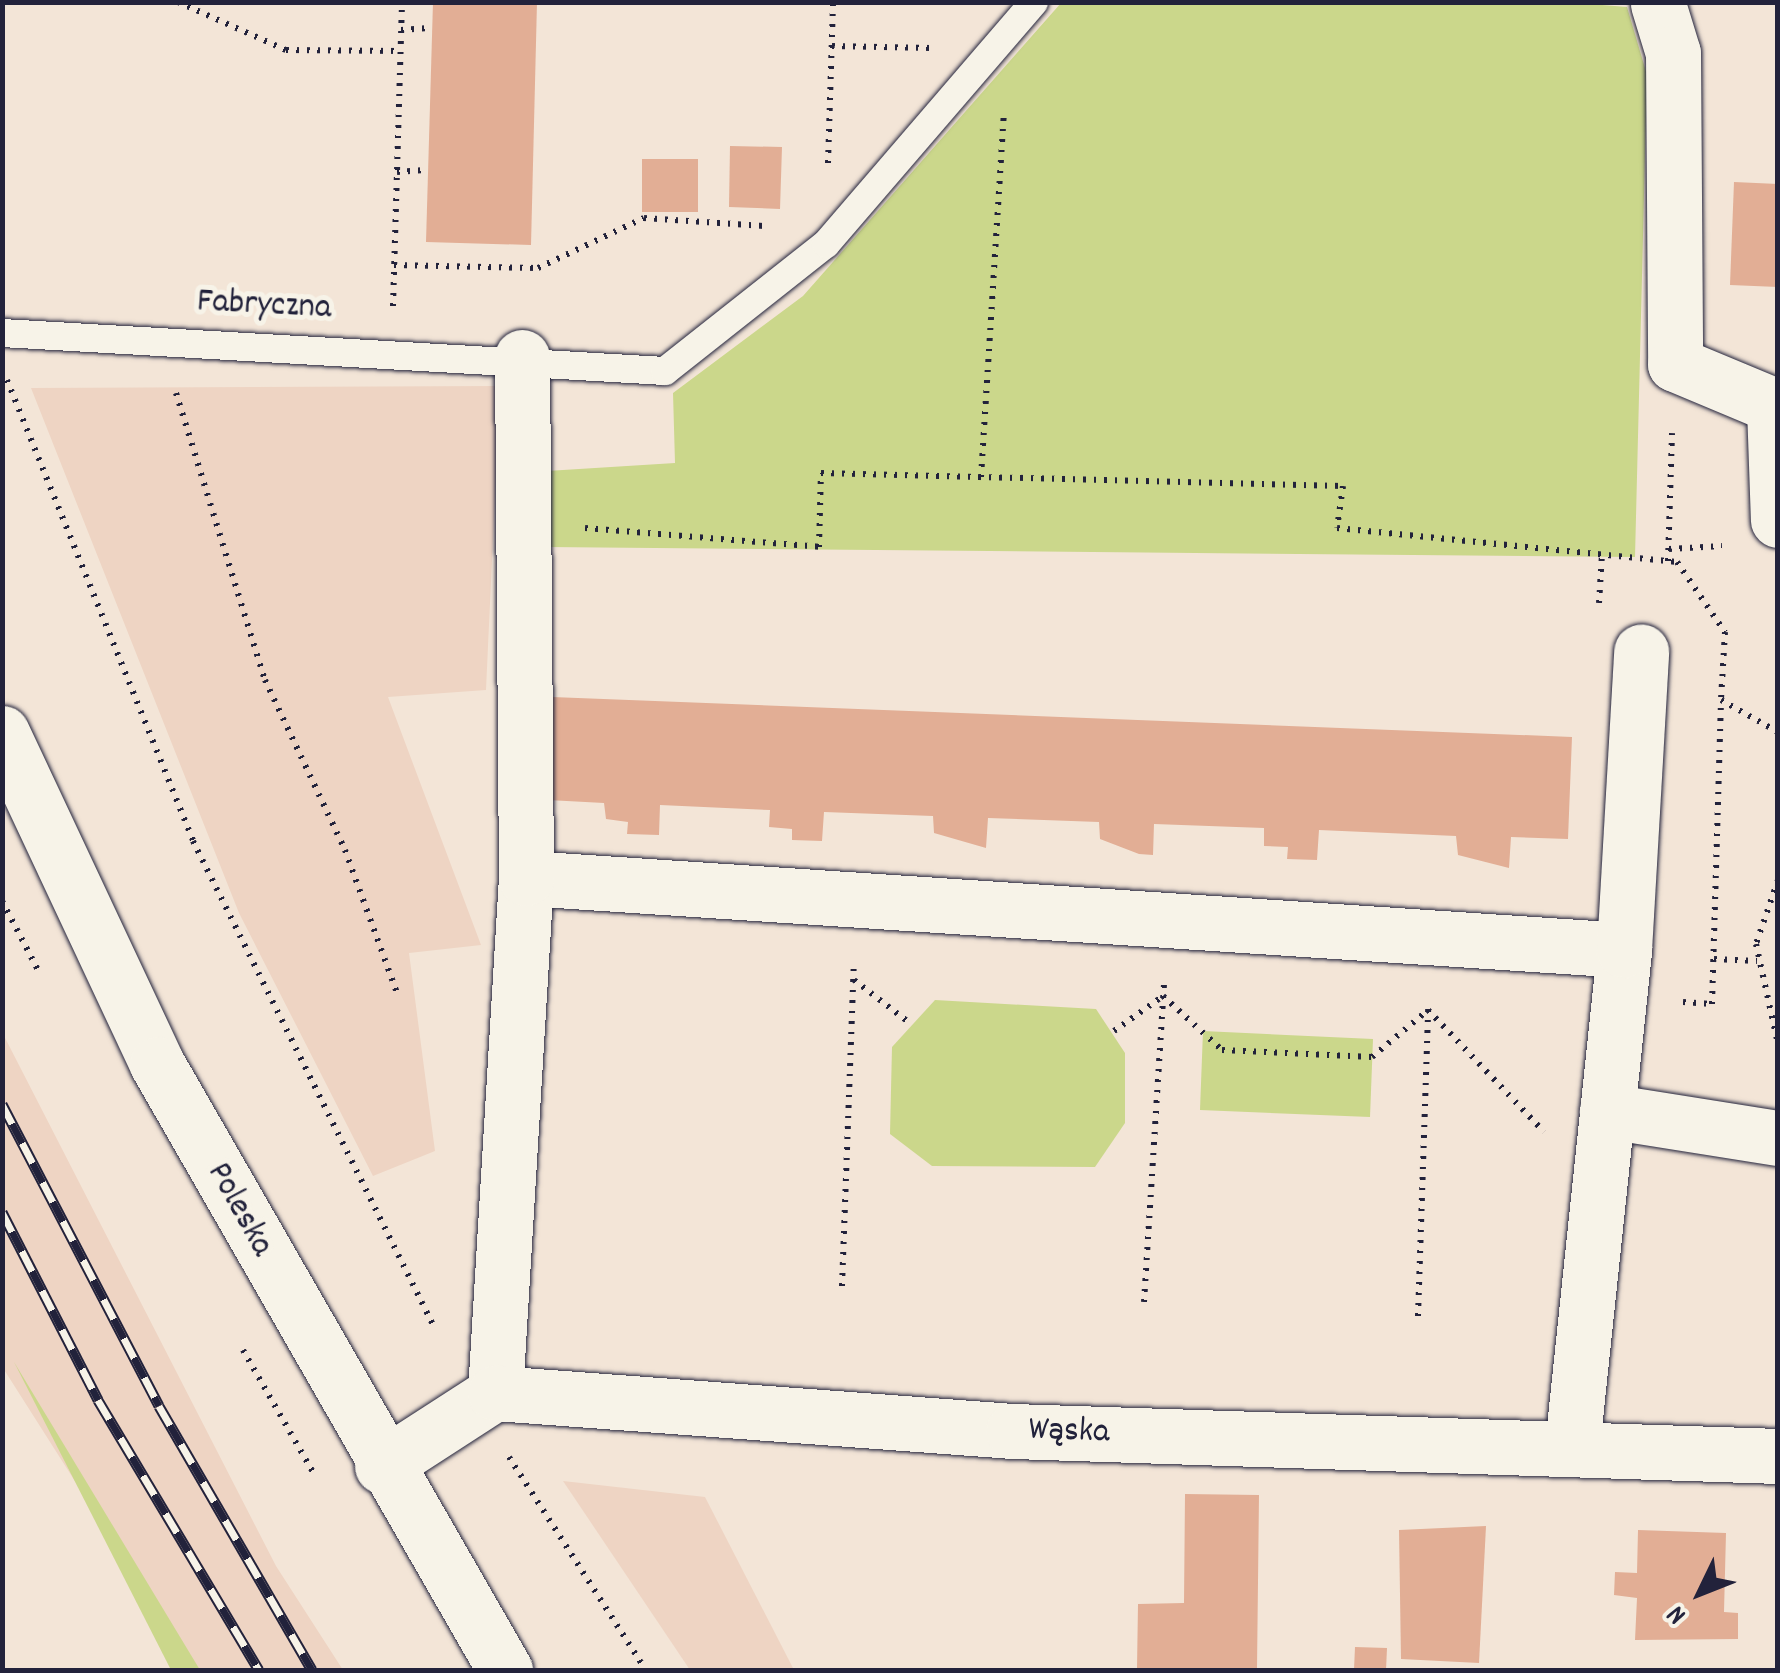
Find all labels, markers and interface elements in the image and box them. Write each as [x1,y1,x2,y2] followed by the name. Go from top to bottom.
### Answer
[196,282,332,330] street label: Fabryczna
[196,1156,282,1264] street label: Poleska
[1028,1410,1110,1454] street label: Wąska
[1650,1543,1750,1643] north arrow
[1659,1595,1697,1632] text: N

